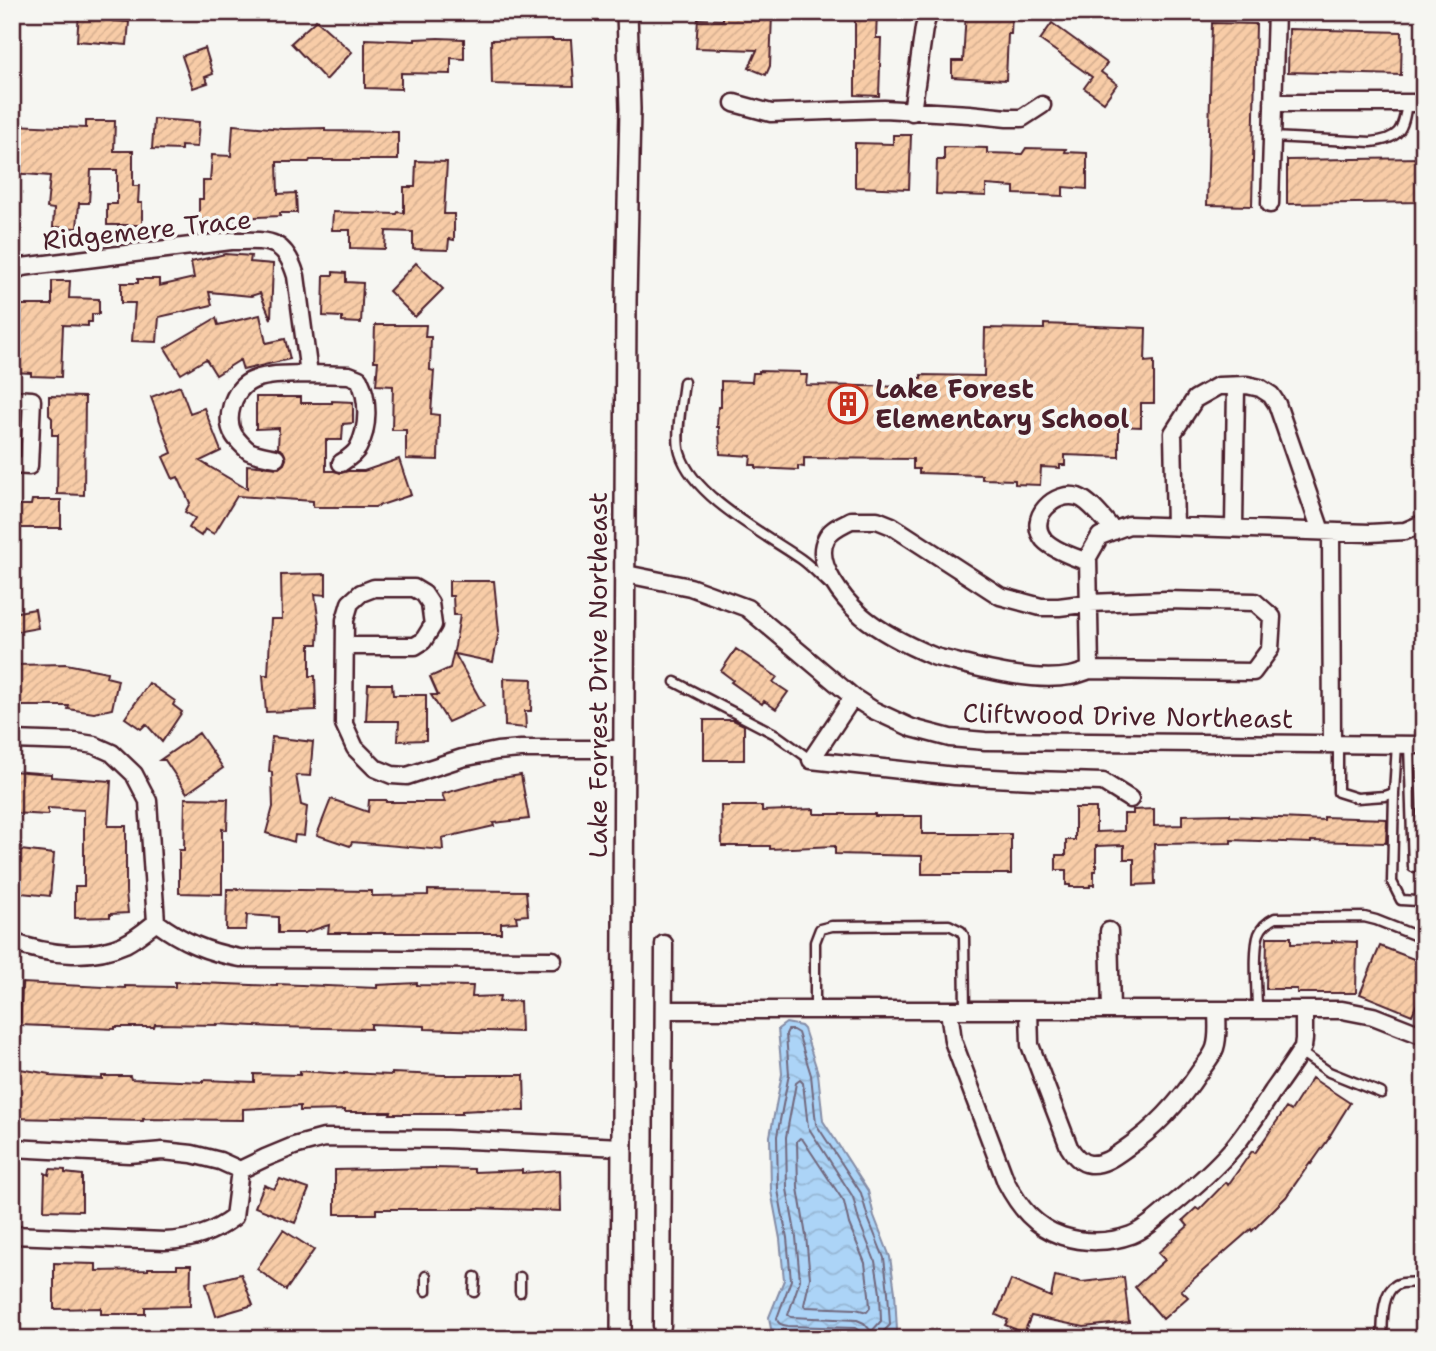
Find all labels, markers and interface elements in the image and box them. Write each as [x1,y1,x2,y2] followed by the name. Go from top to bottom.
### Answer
[41,201,253,258] street label: Ridgemere Trace
[875,371,1129,436] place label: Lake Forest Elementary School
[827,383,869,425] building icon: Lake Forest Elementary School
[580,492,615,858] street label: Lake Forrest Drive Northeast
[962,695,1294,736] street label: Cliftwood Drive Northeast

